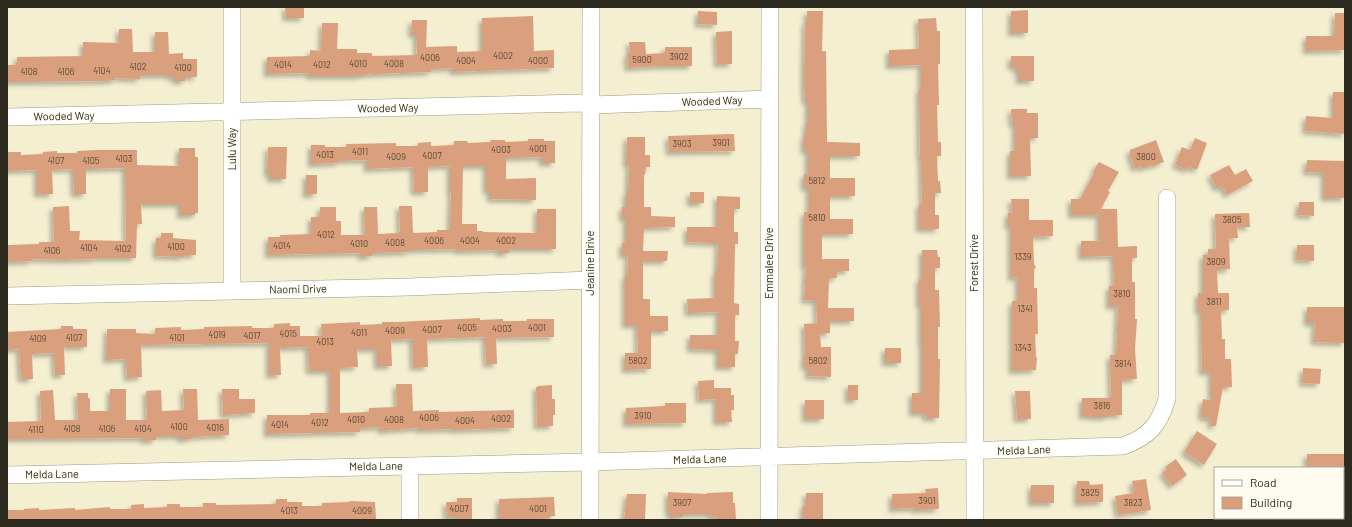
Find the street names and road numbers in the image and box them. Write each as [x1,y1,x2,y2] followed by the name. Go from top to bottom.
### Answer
[681,93,743,108] street label: Wooded Way
[357,100,419,115] street label: Wooded Way
[33,108,95,123] street label: Wooded Way
[225,128,238,170] street label: Lulu Way
[762,227,775,299] street label: Emmalee Drive
[583,230,596,295] street label: Jeanine Drive
[967,234,980,292] street label: Forest Drive
[269,281,327,296] street label: Naomi Drive
[997,442,1051,457] street label: Melda Lane
[673,451,727,466] street label: Melda Lane
[349,459,403,472] street label: Melda Lane
[25,467,79,480] street label: Melda Lane

